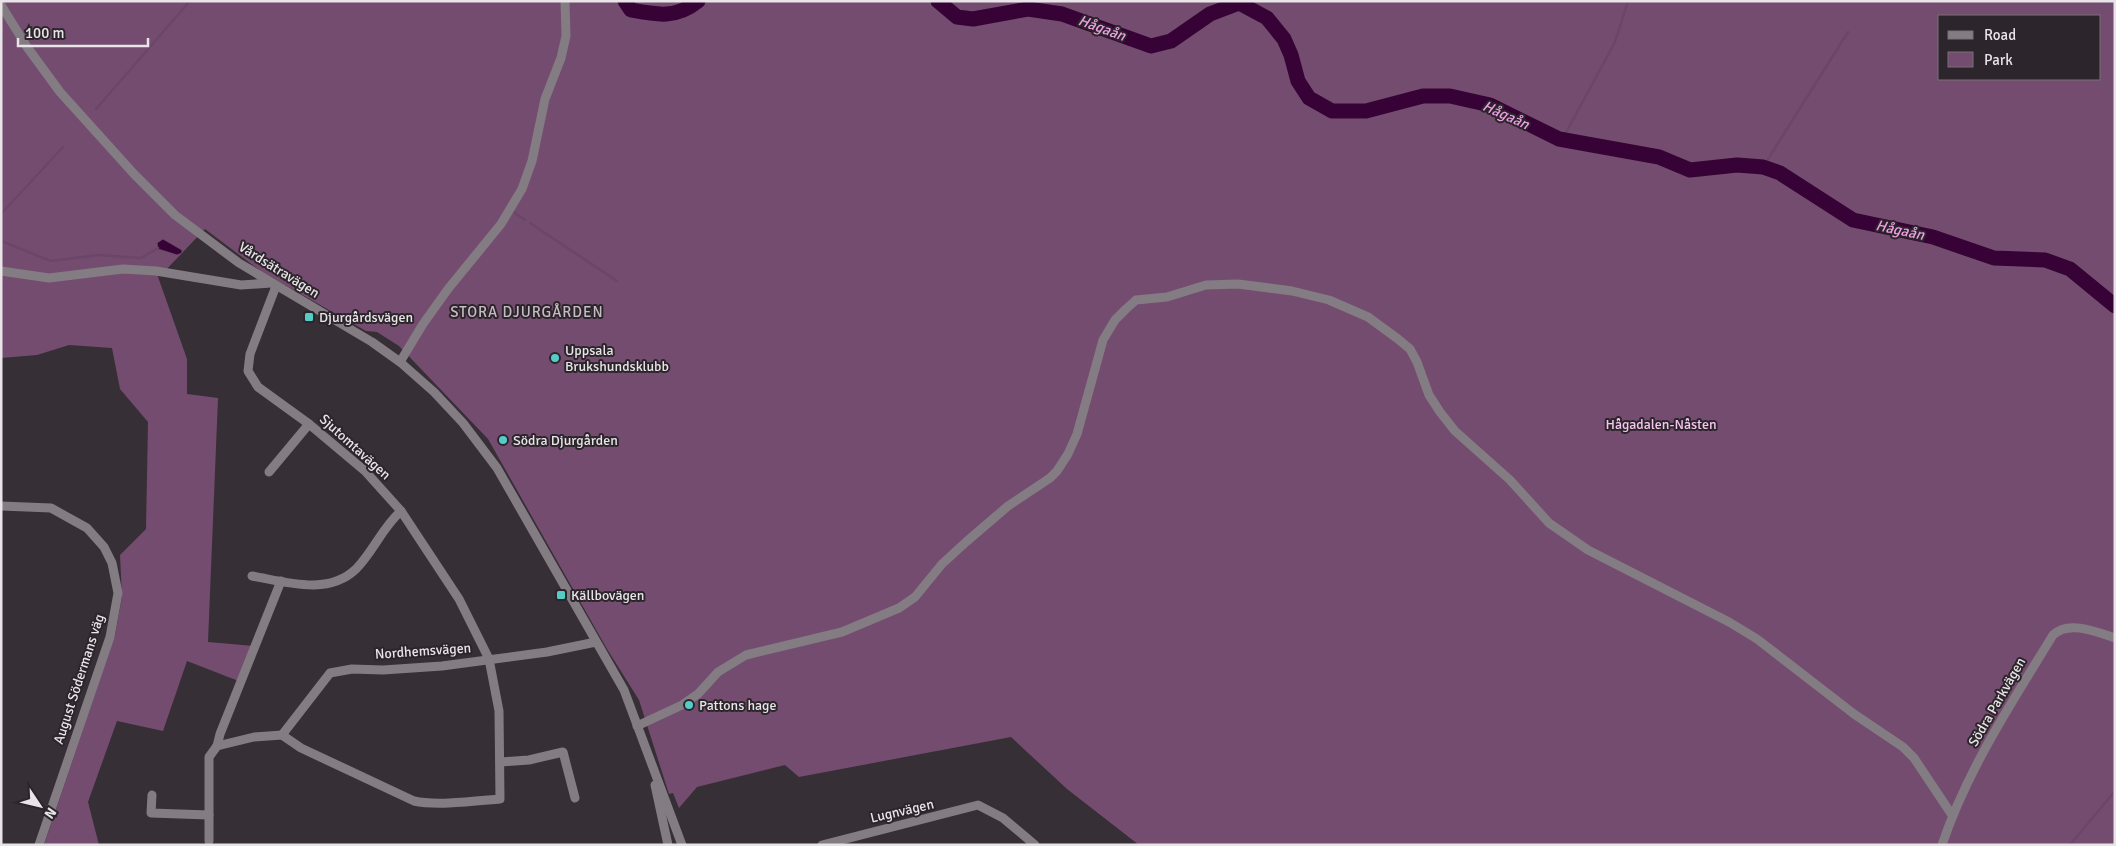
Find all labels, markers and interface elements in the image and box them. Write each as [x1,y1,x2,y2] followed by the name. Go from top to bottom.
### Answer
[1076,11,1129,45] water label: Hågaån
[18,15,148,47] scale bar
[1938,15,2101,80] legend
[25,24,65,42] text: 100 m
[1984,26,2016,44] text: Road
[1984,51,2013,69] text: Park
[1480,97,1533,134] water label: Hågaån
[1874,216,1927,244] water label: Hågaån
[235,238,323,302] street label: Vårdsätravägen
[450,303,604,321] district label: STORA DJURGÅRDEN
[319,309,413,326] place label: Djurgårdsvägen
[303,311,315,323] marker: Djurgårdsvägen
[565,342,669,375] place label: Uppsala Brukshundsklubb
[549,352,561,364] marker: Uppsala Brukshundsklubb
[316,411,394,483] street label: Sjutomtavägen
[1605,416,1717,433] park label: Hågadalen-Nåsten
[513,432,618,449] place label: Södra Djurgården
[497,434,509,446] marker: Södra Djurgården
[571,587,644,604] place label: Källbovägen
[555,589,567,601] marker: Källbovägen
[50,612,108,746] street label: August Södermans väg
[374,639,472,663] street label: Nordhemsvägen
[1965,654,2029,750] street label: Södra Parkvägen
[699,697,776,714] place label: Pattons hage
[683,699,695,711] marker: Pattons hage
[15,781,65,831] north arrow
[868,795,936,827] street label: Lugnvägen
[40,804,60,822] text: N

